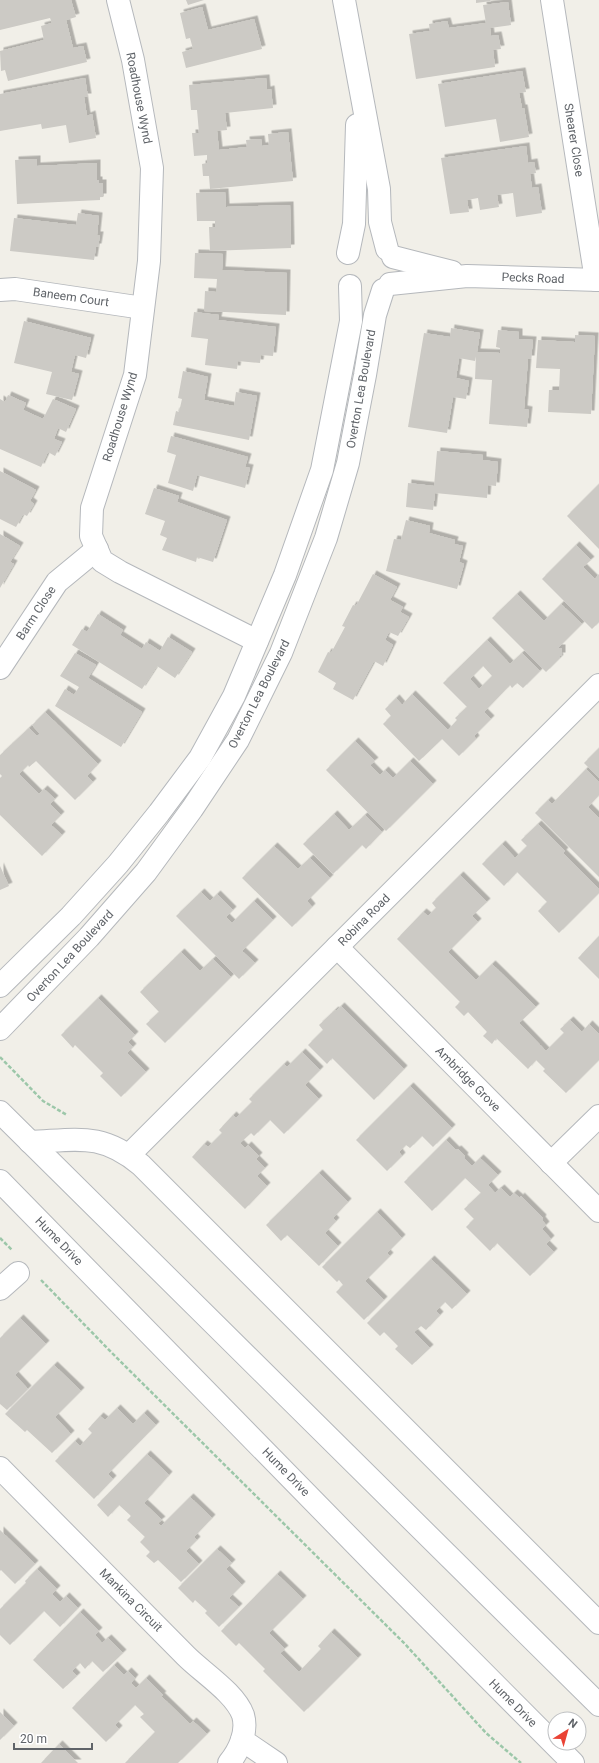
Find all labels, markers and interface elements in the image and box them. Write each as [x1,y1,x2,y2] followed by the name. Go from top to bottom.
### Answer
[123,51,155,145] street label: Roadhouse Wynd
[561,102,587,178] street label: Shearer Close
[501,270,565,286] street label: Pecks Road
[32,285,110,309] street label: Baneem Court
[344,328,378,450] street label: Overton Lea Boulevard
[100,371,140,463] street label: Roadhouse Wynd
[13,583,59,643] street label: Barm Close
[225,637,293,751] street label: Overton Lea Boulevard
[335,891,393,949] street label: Robina Road
[24,907,116,1005] street label: Overton Lea Boulevard
[433,1044,503,1114] street label: Ambridge Grove
[32,1214,86,1268] street label: Hume Drive
[259,1445,313,1499] street label: Hume Drive
[97,1566,165,1634] street label: Mankina Circuit
[486,1676,540,1730] street label: Hume Drive
[547,1711,587,1751] north arrow
[566,1716,580,1731] text: N
[14,1725,92,1751] scale bar
[20,1732,47,1746] text: 20 m

